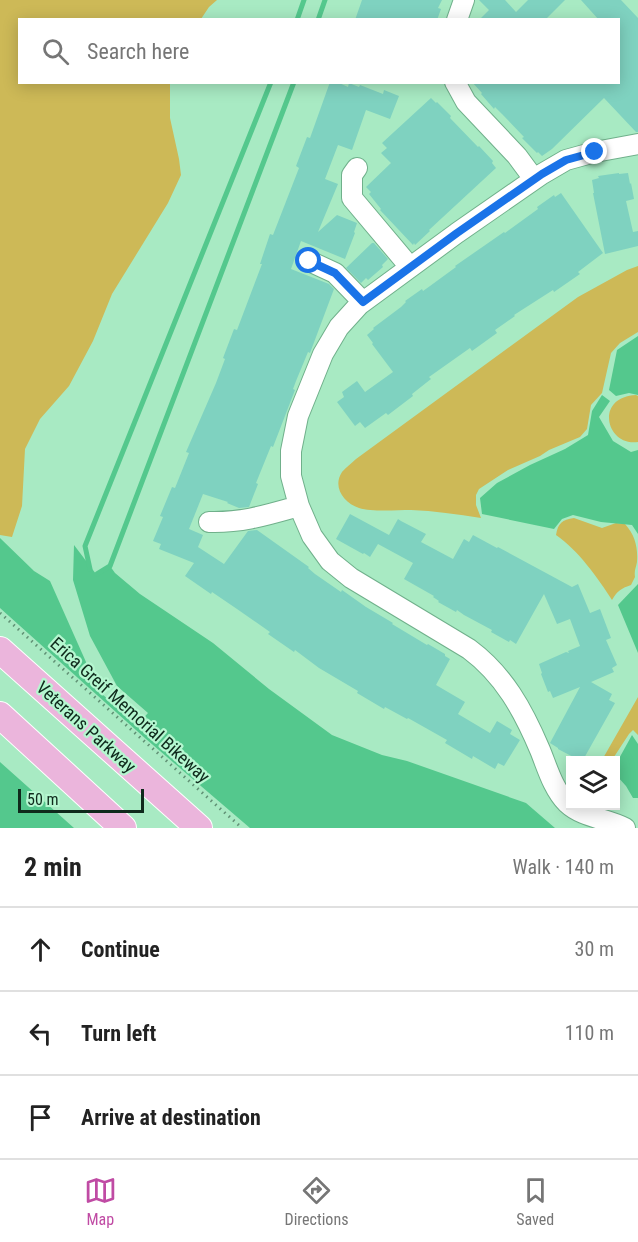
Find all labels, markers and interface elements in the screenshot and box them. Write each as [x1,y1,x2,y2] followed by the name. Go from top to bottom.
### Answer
[18,18,620,84] search box
[39,35,72,68] icon: search
[87,39,189,64] text: Search here
[581,138,607,164] route end
[295,247,321,273] route start
[46,633,215,787] street label: Erica Greif Memorial Bikeway
[32,676,141,777] street label: Veterans Parkway
[566,756,620,810] map controls
[566,756,620,810] button: layers
[18,786,144,814] scale bar
[27,790,59,809] text: 50 m
[24,852,82,882] text: 2 min
[513,855,614,879] text: Walk · 140 m
[24,933,57,966] icon: ahead
[81,937,160,962] text: Continue
[575,937,614,961] text: 30 m
[24,1017,57,1050] icon: left
[81,1021,156,1046] text: Turn left
[565,1021,614,1045] text: 110 m
[24,1101,57,1134] icon: arrive
[81,1105,261,1130] text: Arrive at destination
[84,1174,117,1229] tab: Map
[285,1174,348,1229] tab: Directions
[516,1174,554,1229] tab: Saved

